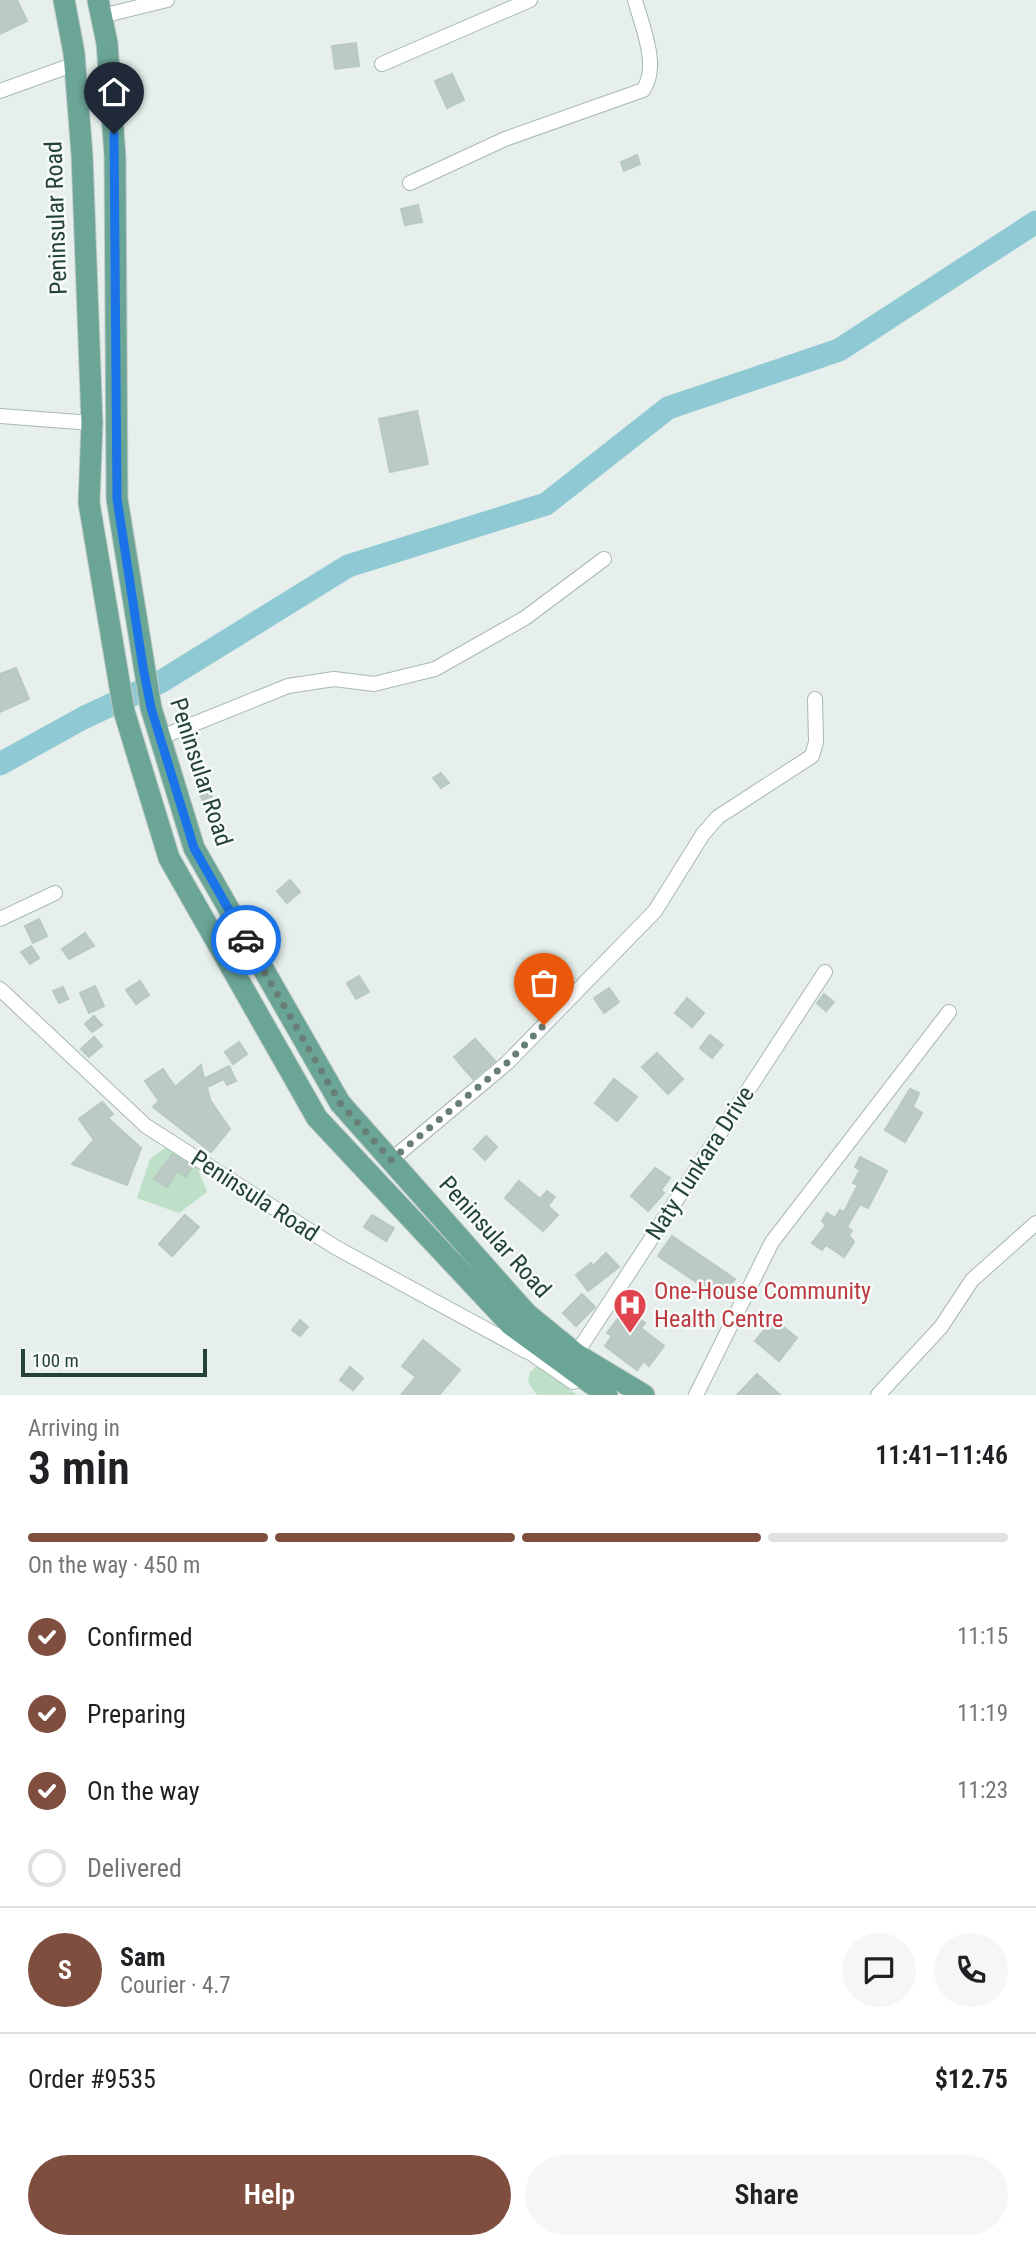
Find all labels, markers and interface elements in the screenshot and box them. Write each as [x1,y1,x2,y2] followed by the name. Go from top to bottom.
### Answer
[84,62,144,134] pin
[95,73,133,111] icon: home
[39,141,73,295] street label: Peninsular Road
[164,695,238,849] street label: Peninsular Road
[211,905,281,975] courier
[227,921,265,959] icon: car
[514,953,574,1025] pin
[525,964,563,1002] icon: bag
[640,1081,760,1245] street label: Naty Tunkara Drive
[186,1144,324,1248] street label: Peninsula Road
[433,1171,557,1303] street label: Peninsular Road
[654,1277,871,1333] place label: One-House Community Health Centre
[611,1286,649,1335] hospital icon: One-House Community Health Centre
[21,1346,206,1378] scale bar
[32,1349,79,1372] text: 100 m
[28,1415,120,1442] text: Arriving in
[875,1440,1008,1470] text: 11:41–11:46
[28,1441,130,1495] text: 3 min
[28,1552,200,1579] text: On the way · 450 m
[28,1618,66,1656] icon: check
[87,1622,193,1652] text: Confirmed
[957,1623,1008,1650] text: 11:15
[28,1695,66,1733] icon: check
[87,1699,186,1729] text: Preparing
[957,1700,1008,1727] text: 11:19
[28,1772,66,1810] icon: check
[87,1776,200,1806] text: On the way
[957,1777,1008,1804] text: 11:23
[87,1853,182,1883] text: Delivered
[842,1933,916,2007] button: chat
[934,1933,1008,2007] button: phone
[120,1942,166,1972] text: Sam
[58,1955,72,1985] text: S
[120,1972,231,1999] text: Courier · 4.7
[28,2064,156,2094] text: Order #9535
[935,2064,1008,2094] text: $12.75
[28,2155,511,2235] button: Help
[525,2155,1008,2235] button: Share

